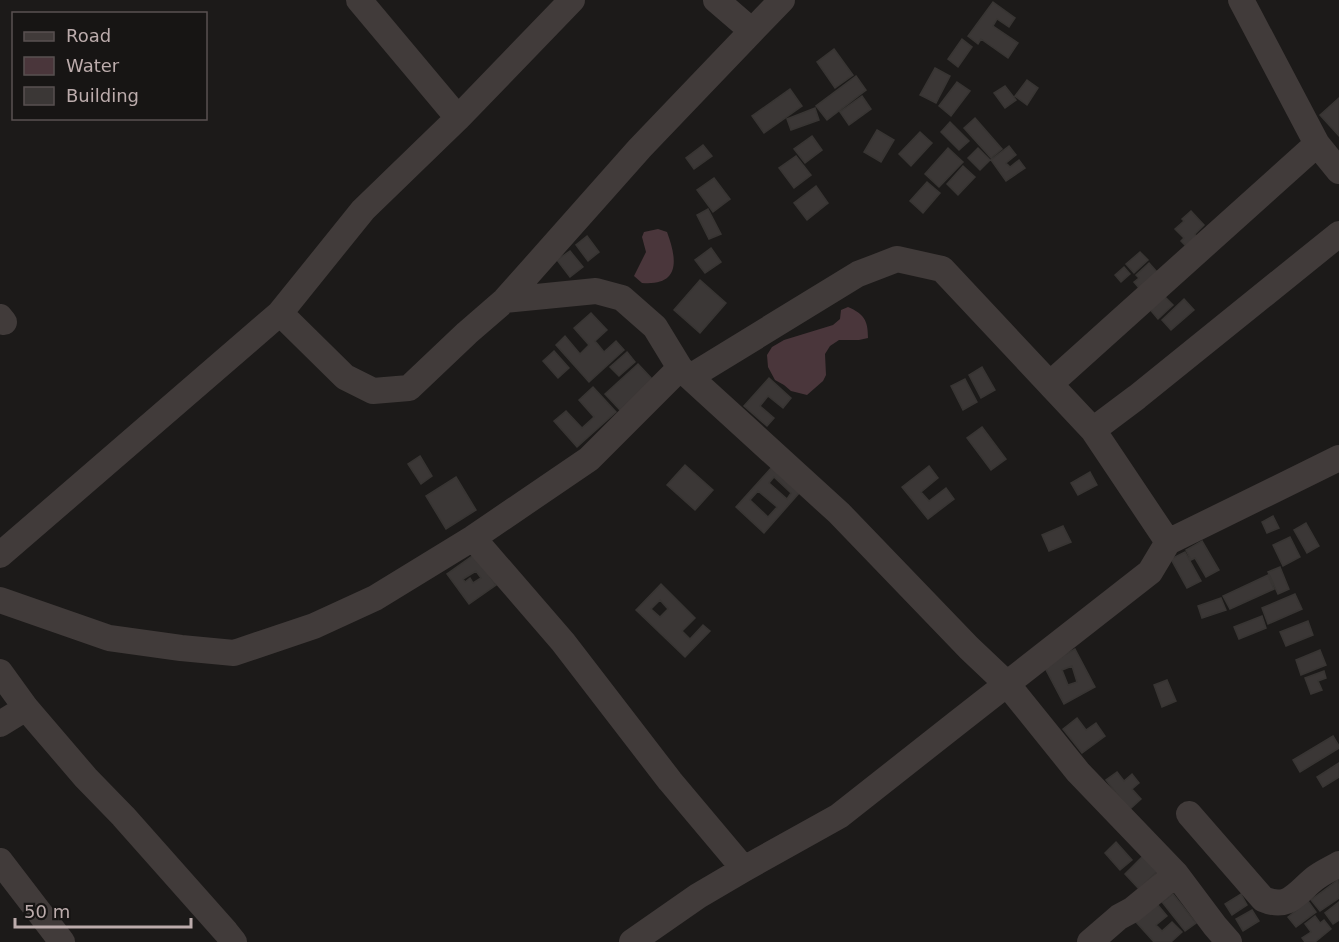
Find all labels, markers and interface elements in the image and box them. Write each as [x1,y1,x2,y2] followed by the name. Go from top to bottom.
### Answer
[12,12,207,120] legend
[66,25,111,46] text: Road
[66,55,120,76] text: Water
[66,85,139,106] text: Building
[15,891,190,929] scale bar
[24,901,70,922] text: 50 m

